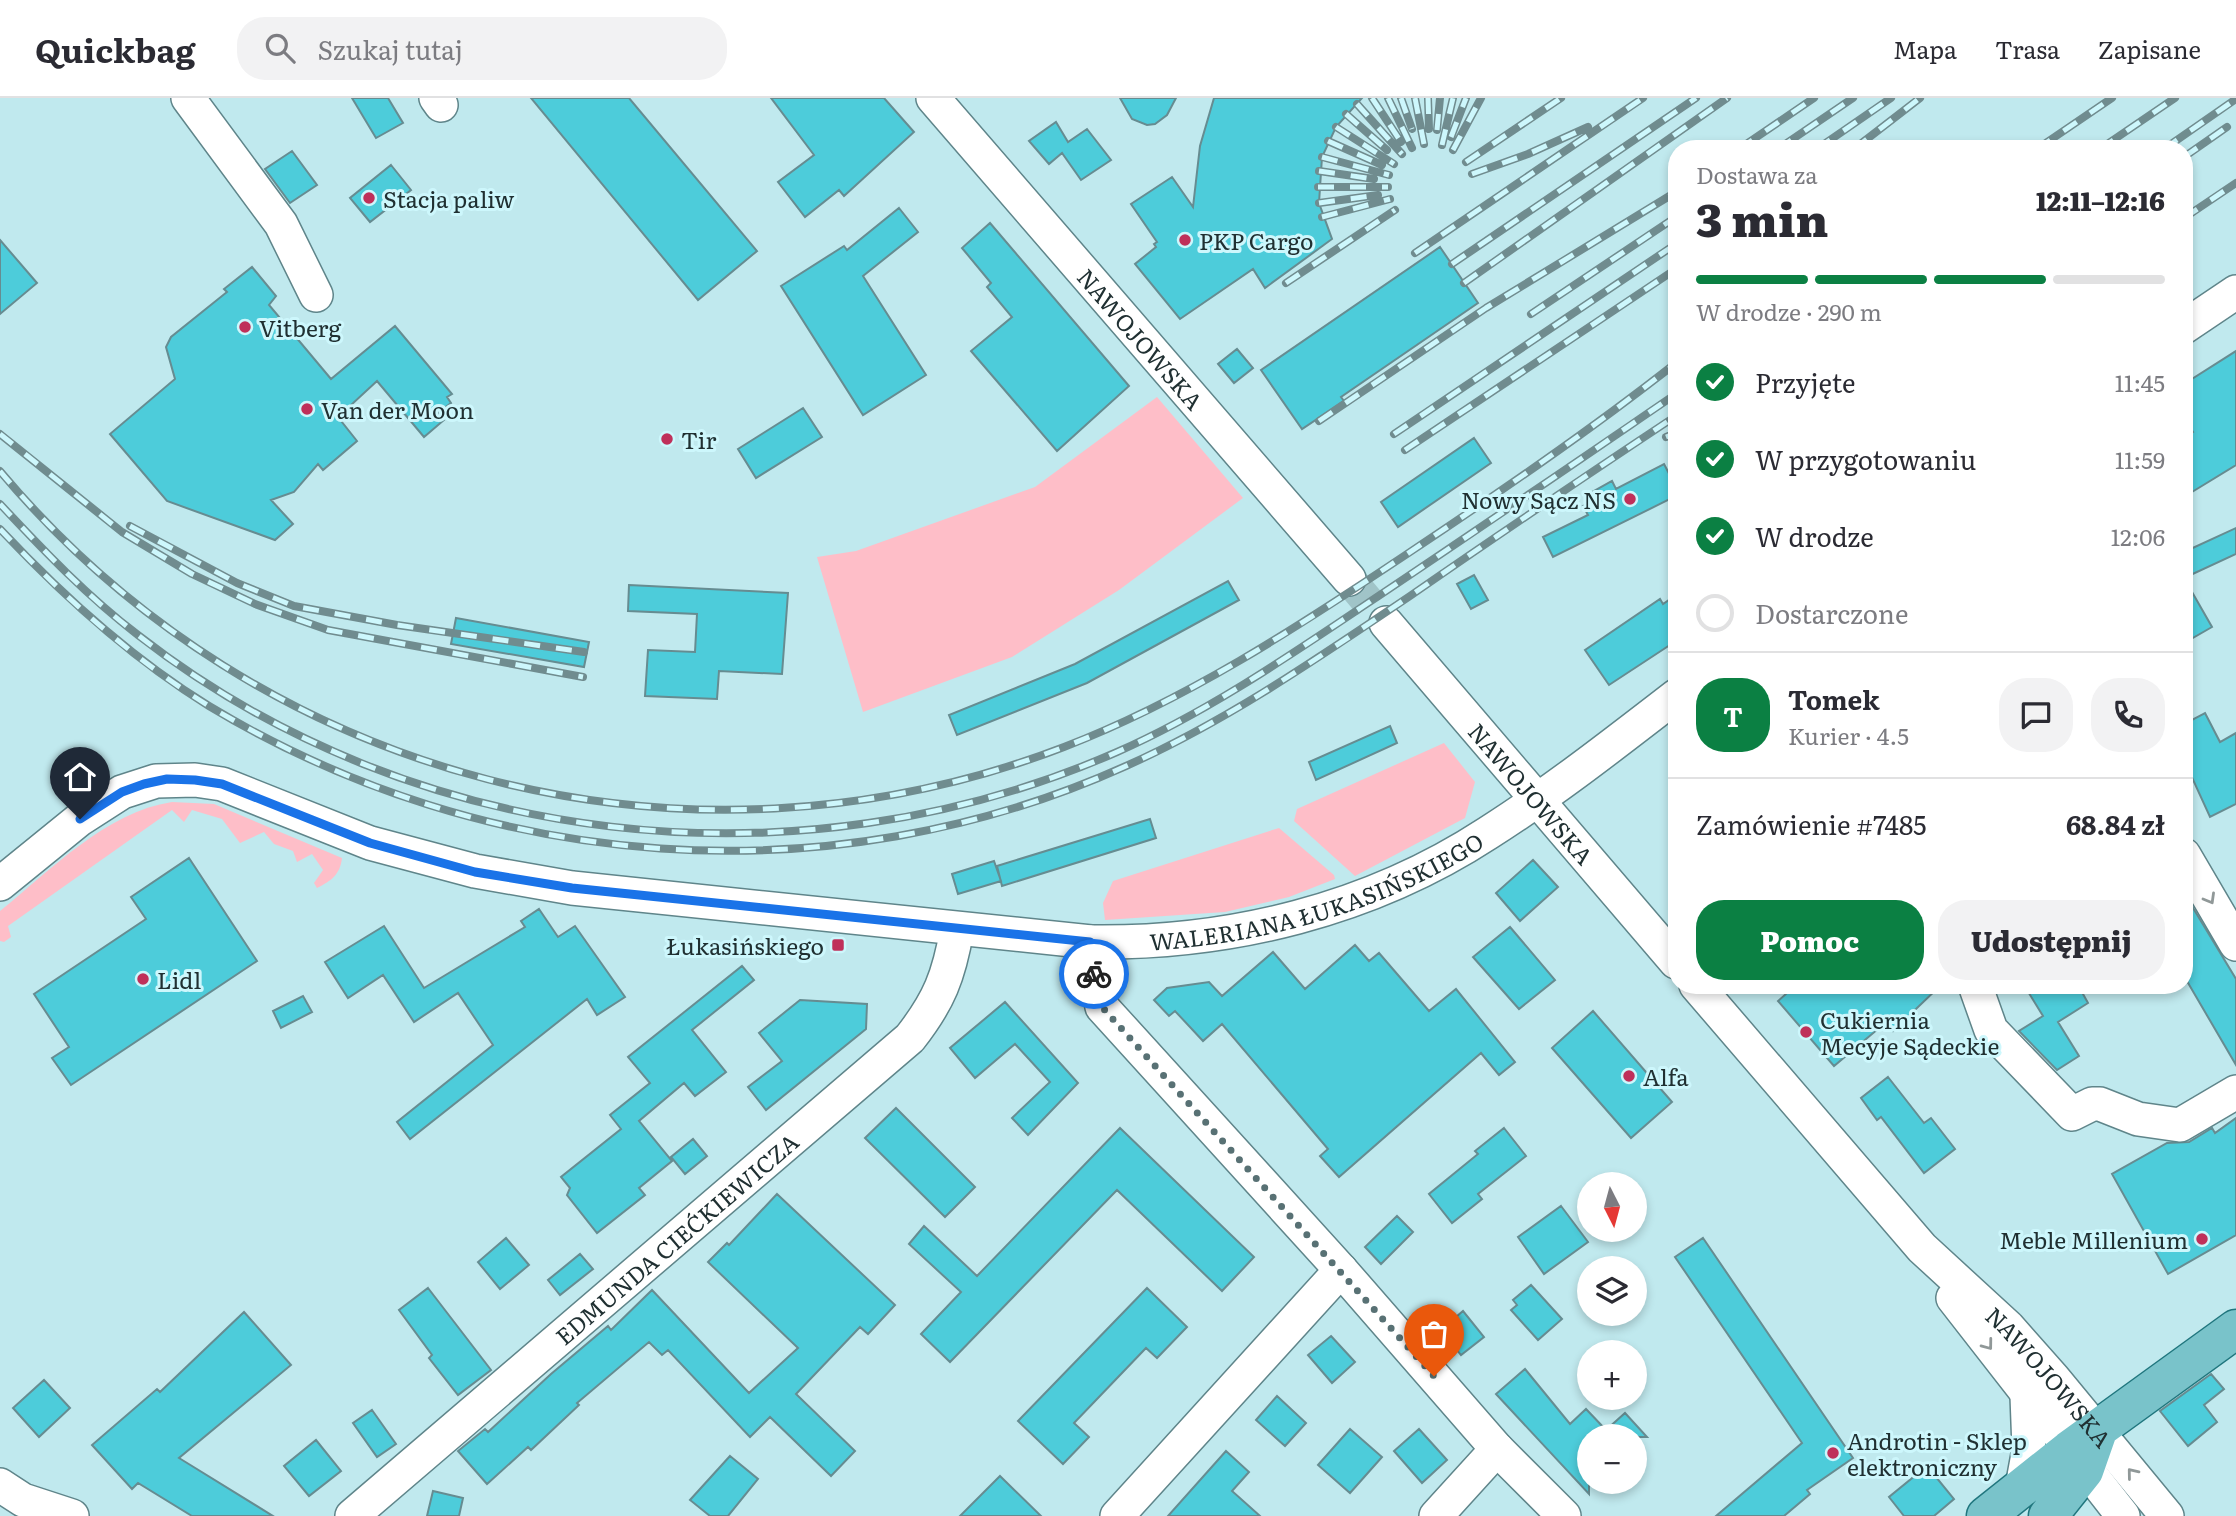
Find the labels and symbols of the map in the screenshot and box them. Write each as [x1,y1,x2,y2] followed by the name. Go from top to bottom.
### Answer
[383,181,515,215] place label: Stacja paliw
[361,190,377,206] marker: Stacja paliw
[1199,223,1313,257] place label: PKP Cargo
[1177,232,1193,248] marker: PKP Cargo
[1070,260,1212,417] street label: NAWOJOWSKA
[259,310,341,344] place label: Vitberg
[237,319,253,335] marker: Vitberg
[321,392,474,426] place label: Van der Moon
[299,401,315,417] marker: Van der Moon
[681,422,716,456] place label: Tir
[659,431,675,447] marker: Tir
[1461,482,1616,516] place label: Nowy Sącz NS
[1622,491,1638,507] marker: Nowy Sącz NS
[1461,715,1602,872] street label: NAWOJOWSKA
[50,747,110,819] pin
[1148,823,1489,958] street label: WALERIANA ŁUKASIŃSKIEGO
[2202,892,2215,905] one-way arrow
[666,928,824,962] place label: Łukasińskiego
[830,937,846,953] marker: Łukasińskiego
[1059,939,1129,1009] courier
[157,962,201,996] place label: Lidl
[135,971,151,987] marker: Lidl
[1820,1002,1999,1062] place label: Cukiernia Mecyje Sądeckie
[1798,1024,1814,1040] marker: Cukiernia Mecyje Sądeckie
[1643,1059,1689,1093] place label: Alfa
[1621,1068,1637,1084] marker: Alfa
[547,1124,805,1352] street label: EDMUNDA CIEĆKIEWICZA
[1577,1172,1647,1242] north arrow
[1999,1222,2188,1256] place label: Meble Millenium
[2194,1231,2210,1247] marker: Meble Millenium
[1979,1298,2120,1454] street label: NAWOJOWSKA
[1404,1304,1464,1376] pin
[1980,1337,1993,1350] one-way arrow
[1847,1423,2027,1483] place label: Androtin - Sklep elektroniczny
[1825,1445,1841,1461] marker: Androtin - Sklep elektroniczny
[2128,1469,2140,1482] one-way arrow

